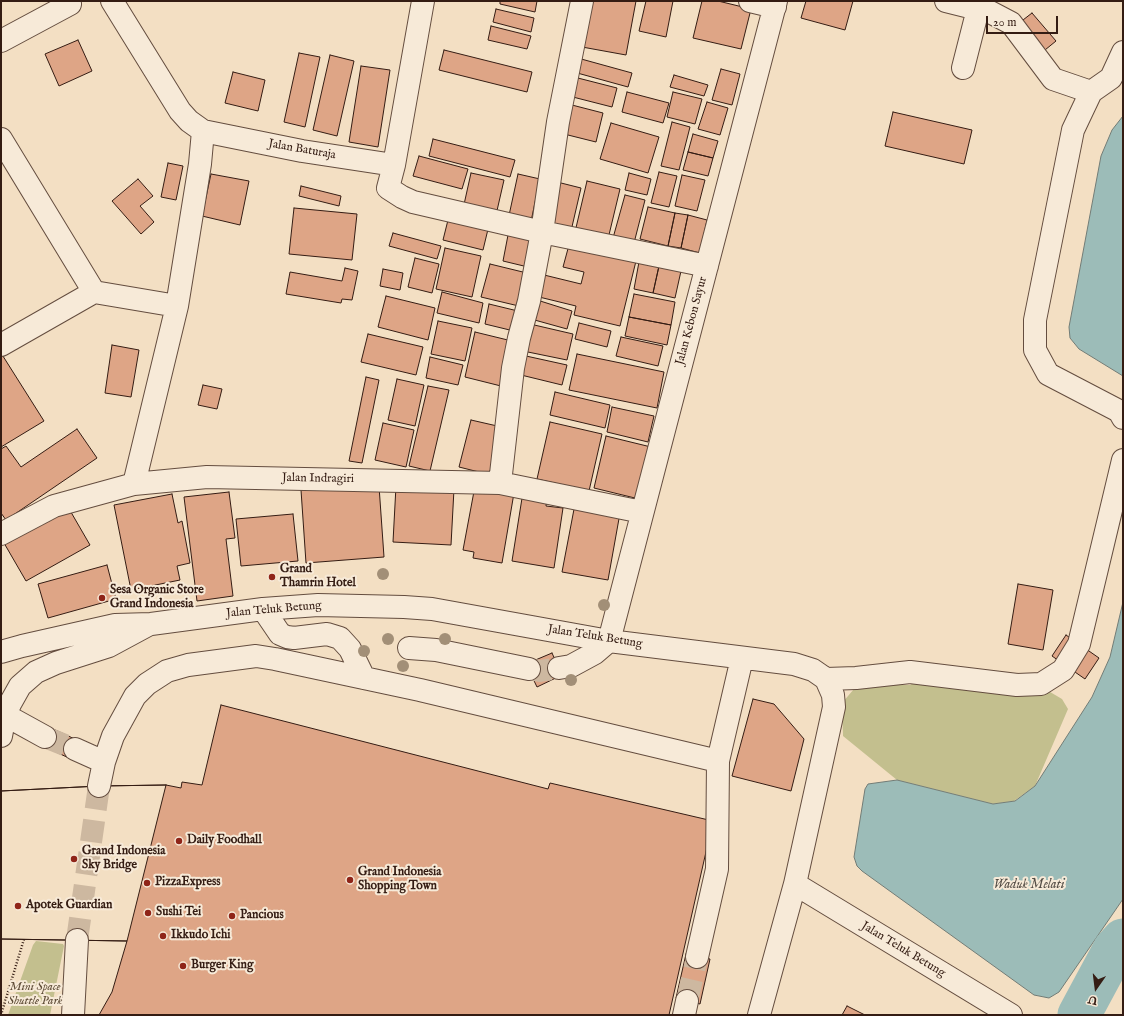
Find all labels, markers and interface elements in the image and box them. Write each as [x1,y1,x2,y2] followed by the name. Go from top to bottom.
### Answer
[988,8,1060,34] scale bar
[993,15,1016,30] text: 20 m
[267,137,337,163] street label: Jalan Baturaja
[673,275,711,367] street label: Jalan Kebon Sayur
[282,471,354,487] street label: Jalan Indragiri
[280,563,356,591] place label: Grand Thamrin Hotel
[267,572,277,582] marker: Grand Thamrin Hotel
[110,584,204,612] place label: Sesa Organic Store Grand Indonesia
[97,593,107,603] marker: Sesa Organic Store Grand Indonesia
[226,599,322,621] street label: Jalan Teluk Betung
[547,622,643,652] street label: Jalan Teluk Betung
[187,834,262,848] place label: Daily Foodhall
[174,836,184,846] marker: Daily Foodhall
[82,845,165,873] place label: Grand Indonesia Sky Bridge
[69,854,79,864] marker: Grand Indonesia Sky Bridge
[358,866,441,894] place label: Grand Indonesia Shopping Town
[345,875,355,885] marker: Grand Indonesia Shopping Town
[155,876,220,890] place label: PizzaExpress
[994,877,1064,893] water label: Waduk Melati
[142,878,152,888] marker: PizzaExpress
[26,899,112,913] place label: Apotek Guardian
[13,901,23,911] marker: Apotek Guardian
[156,906,201,920] place label: Sushi Tei
[143,908,153,918] marker: Sushi Tei
[240,909,284,923] place label: Pancious
[227,911,237,921] marker: Pancious
[858,919,948,981] street label: Jalan Teluk Betung
[171,929,231,943] place label: Ikkudo Ichi
[158,931,168,941] marker: Ikkudo Ichi
[191,959,253,973] place label: Burger King
[178,961,188,971] marker: Burger King
[1076,968,1116,1008] north arrow
[8,981,62,1009] park label: Mini Space Shuttle Park
[1087,992,1099,1008] text: U

